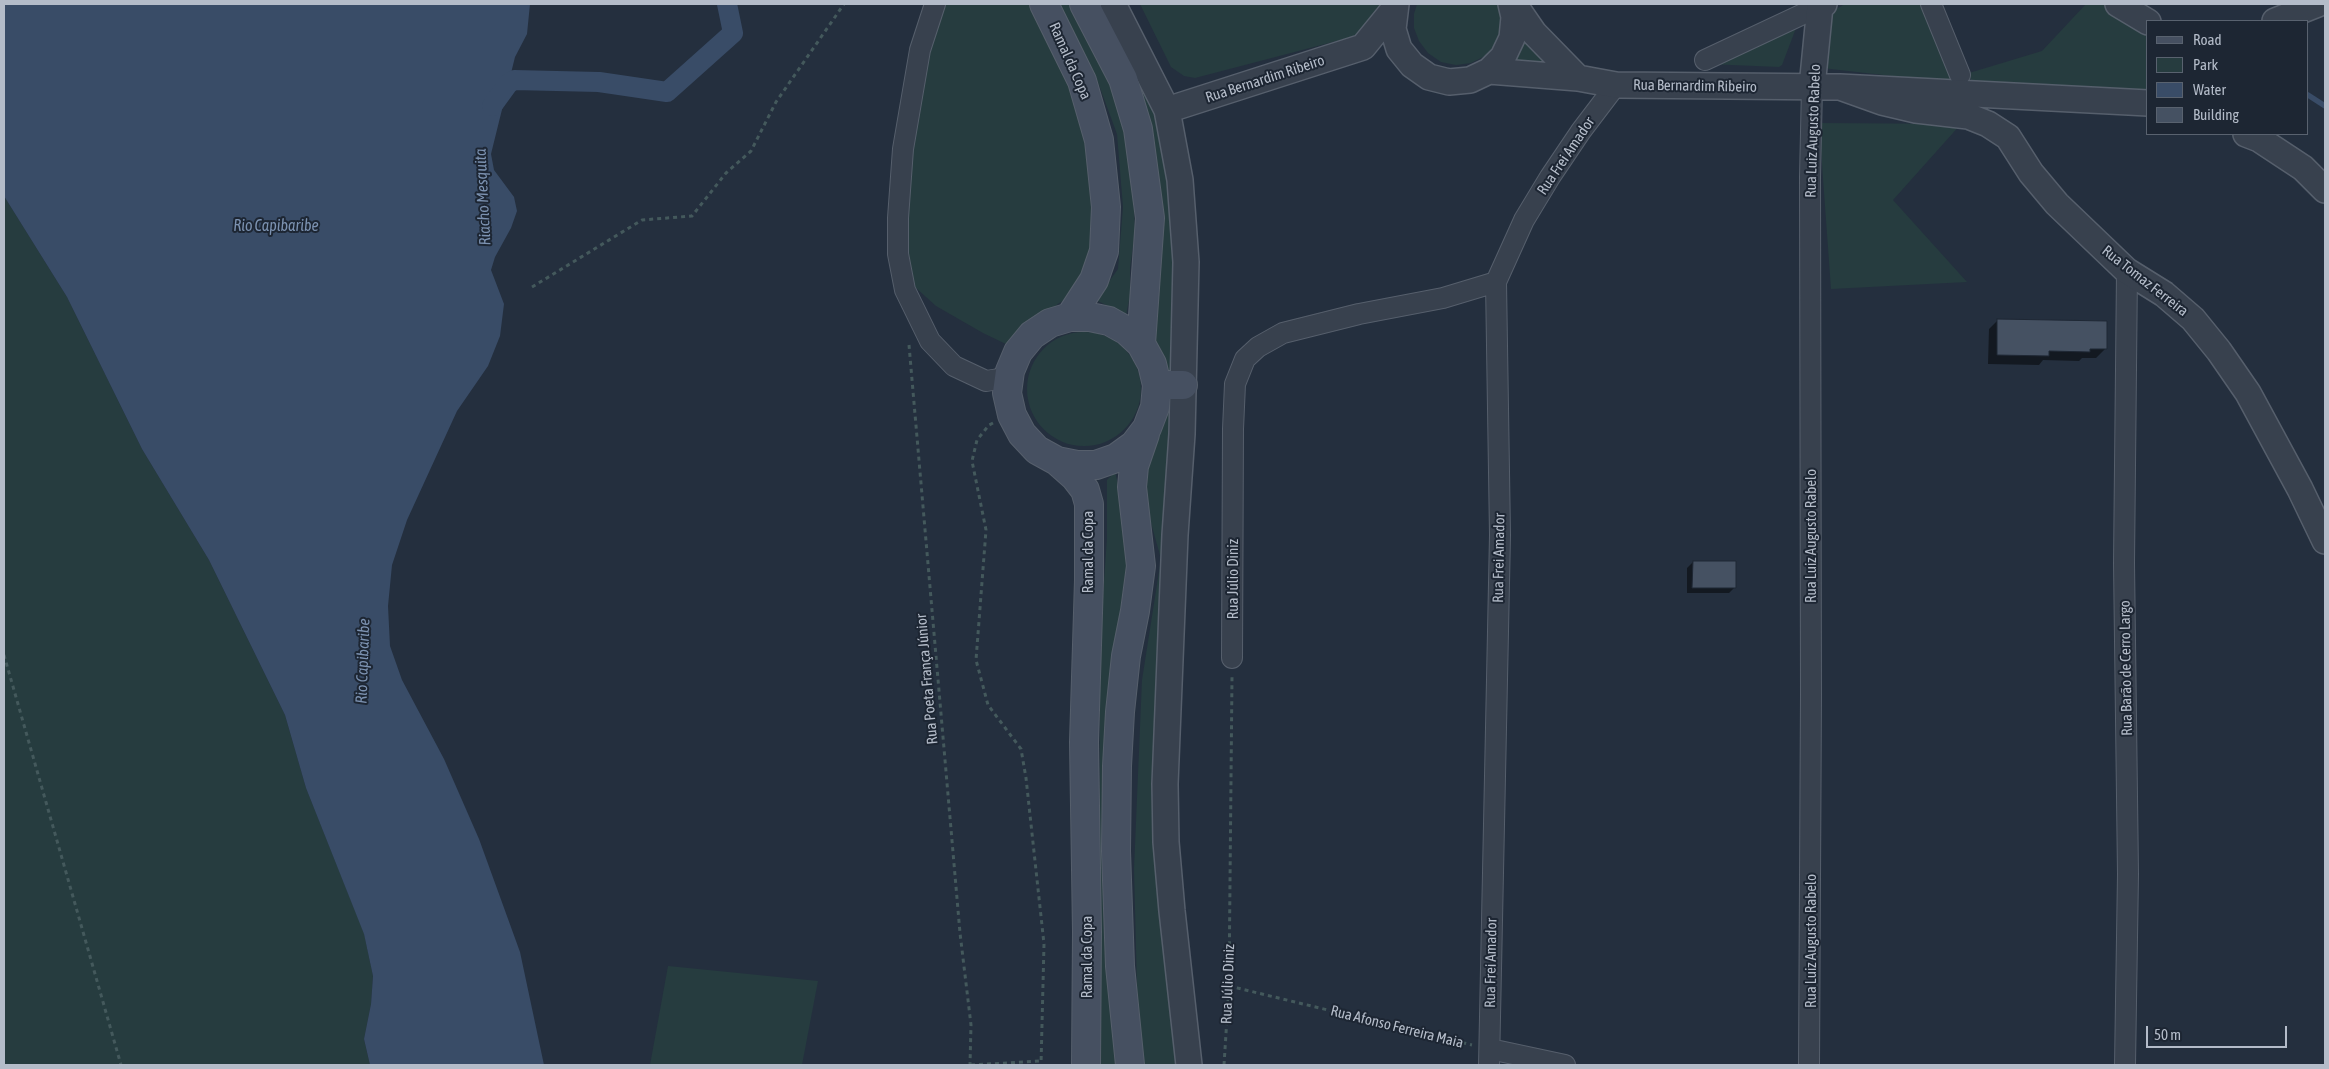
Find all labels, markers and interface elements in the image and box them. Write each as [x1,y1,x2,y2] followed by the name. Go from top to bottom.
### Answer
[1045,20,1095,102] street label: Ramal da Copa
[2146,20,2309,135] legend
[2193,31,2222,48] text: Road
[1203,51,1327,107] street label: Rua Bernardim Ribeiro
[2193,56,2218,73] text: Park
[1802,64,1824,198] street label: Rua Luiz Augusto Rabelo
[1633,76,1757,96] street label: Rua Bernardim Ribeiro
[2193,81,2226,98] text: Water
[2193,106,2239,123] text: Building
[1533,114,1599,198] street label: Rua Frei Amador
[471,148,495,246] water label: Riacho Mesquita
[233,216,319,236] water label: Rio Capibaribe
[2098,242,2192,320] street label: Rua Tomaz Ferreira
[1802,469,1820,603] street label: Rua Luiz Augusto Rabelo
[1079,511,1097,593] street label: Ramal da Copa
[1489,513,1509,603] street label: Rua Frei Amador
[1224,539,1242,619] street label: Rua Júlio Diniz
[2116,600,2136,736] street label: Rua Barão de Cerro Largo
[912,613,942,745] street label: Rua Poeta França Júnior
[352,618,374,704] water label: Rio Capibaribe
[1802,874,1820,1008] street label: Rua Luiz Augusto Rabelo
[1078,916,1096,998] street label: Ramal da Copa
[1481,918,1501,1008] street label: Rua Frei Amador
[1218,944,1238,1024] street label: Rua Júlio Diniz
[1329,1002,1465,1052] street label: Rua Afonso Ferreira Maia
[2149,1016,2290,1048] scale bar
[2154,1026,2181,1043] text: 50 m

